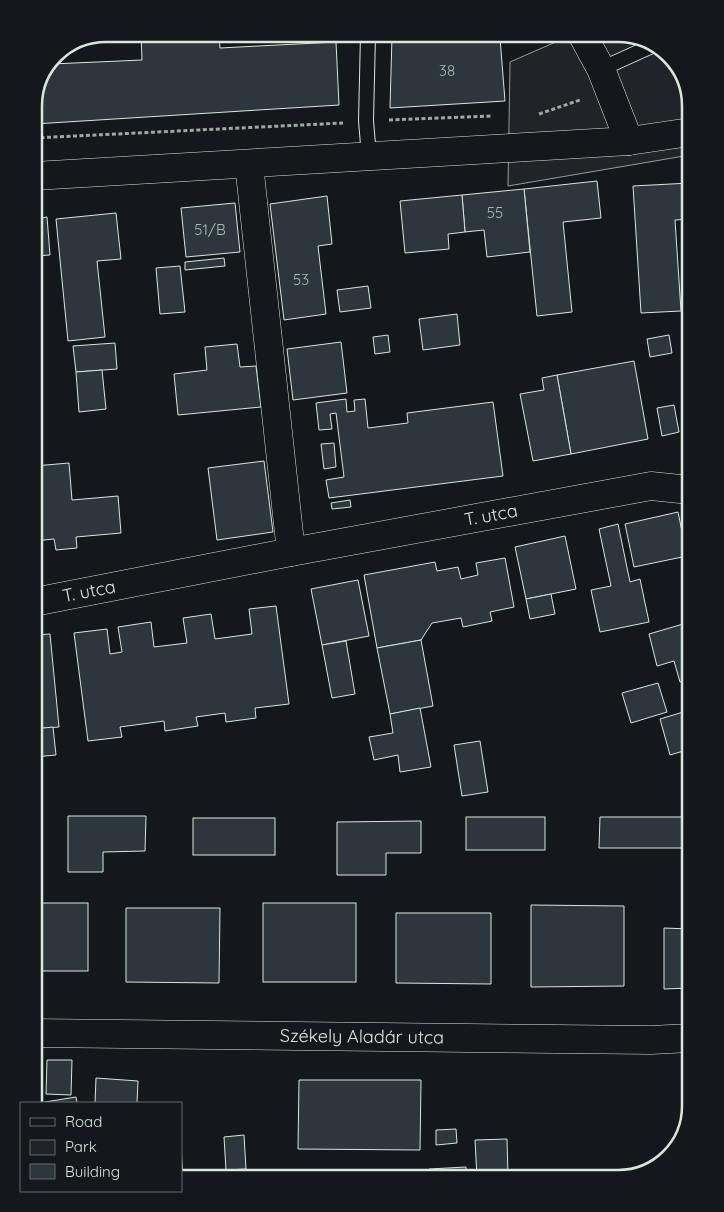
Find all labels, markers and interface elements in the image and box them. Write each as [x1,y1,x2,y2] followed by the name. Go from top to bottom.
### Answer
[439,61,455,80] house number: 38
[487,203,503,222] house number: 55
[194,220,226,239] house number: 51/B
[293,270,309,289] house number: 53
[462,499,519,531] street label: T. utca
[60,574,117,607] street label: T. utca
[280,1024,444,1049] street label: Székely Aladár utca
[20,1102,182,1192] legend
[65,1112,102,1131] text: Road
[65,1137,97,1156] text: Park
[65,1162,120,1181] text: Building

